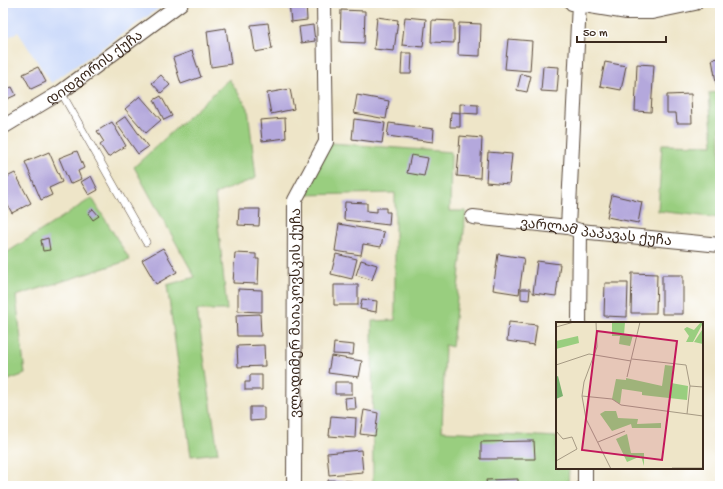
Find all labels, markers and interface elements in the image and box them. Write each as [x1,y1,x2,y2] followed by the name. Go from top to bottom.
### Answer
[577,18,666,44] scale bar
[583,27,608,41] text: 50 m
[44,28,147,110] street label: დიდგორის ქუჩა
[287,208,306,418] street label: ვლადიმერ მაიაკოვსკის ქუჩა
[519,216,672,251] street label: ვარლამ პაპავას ქუჩა
[556,322,703,469] inset map

